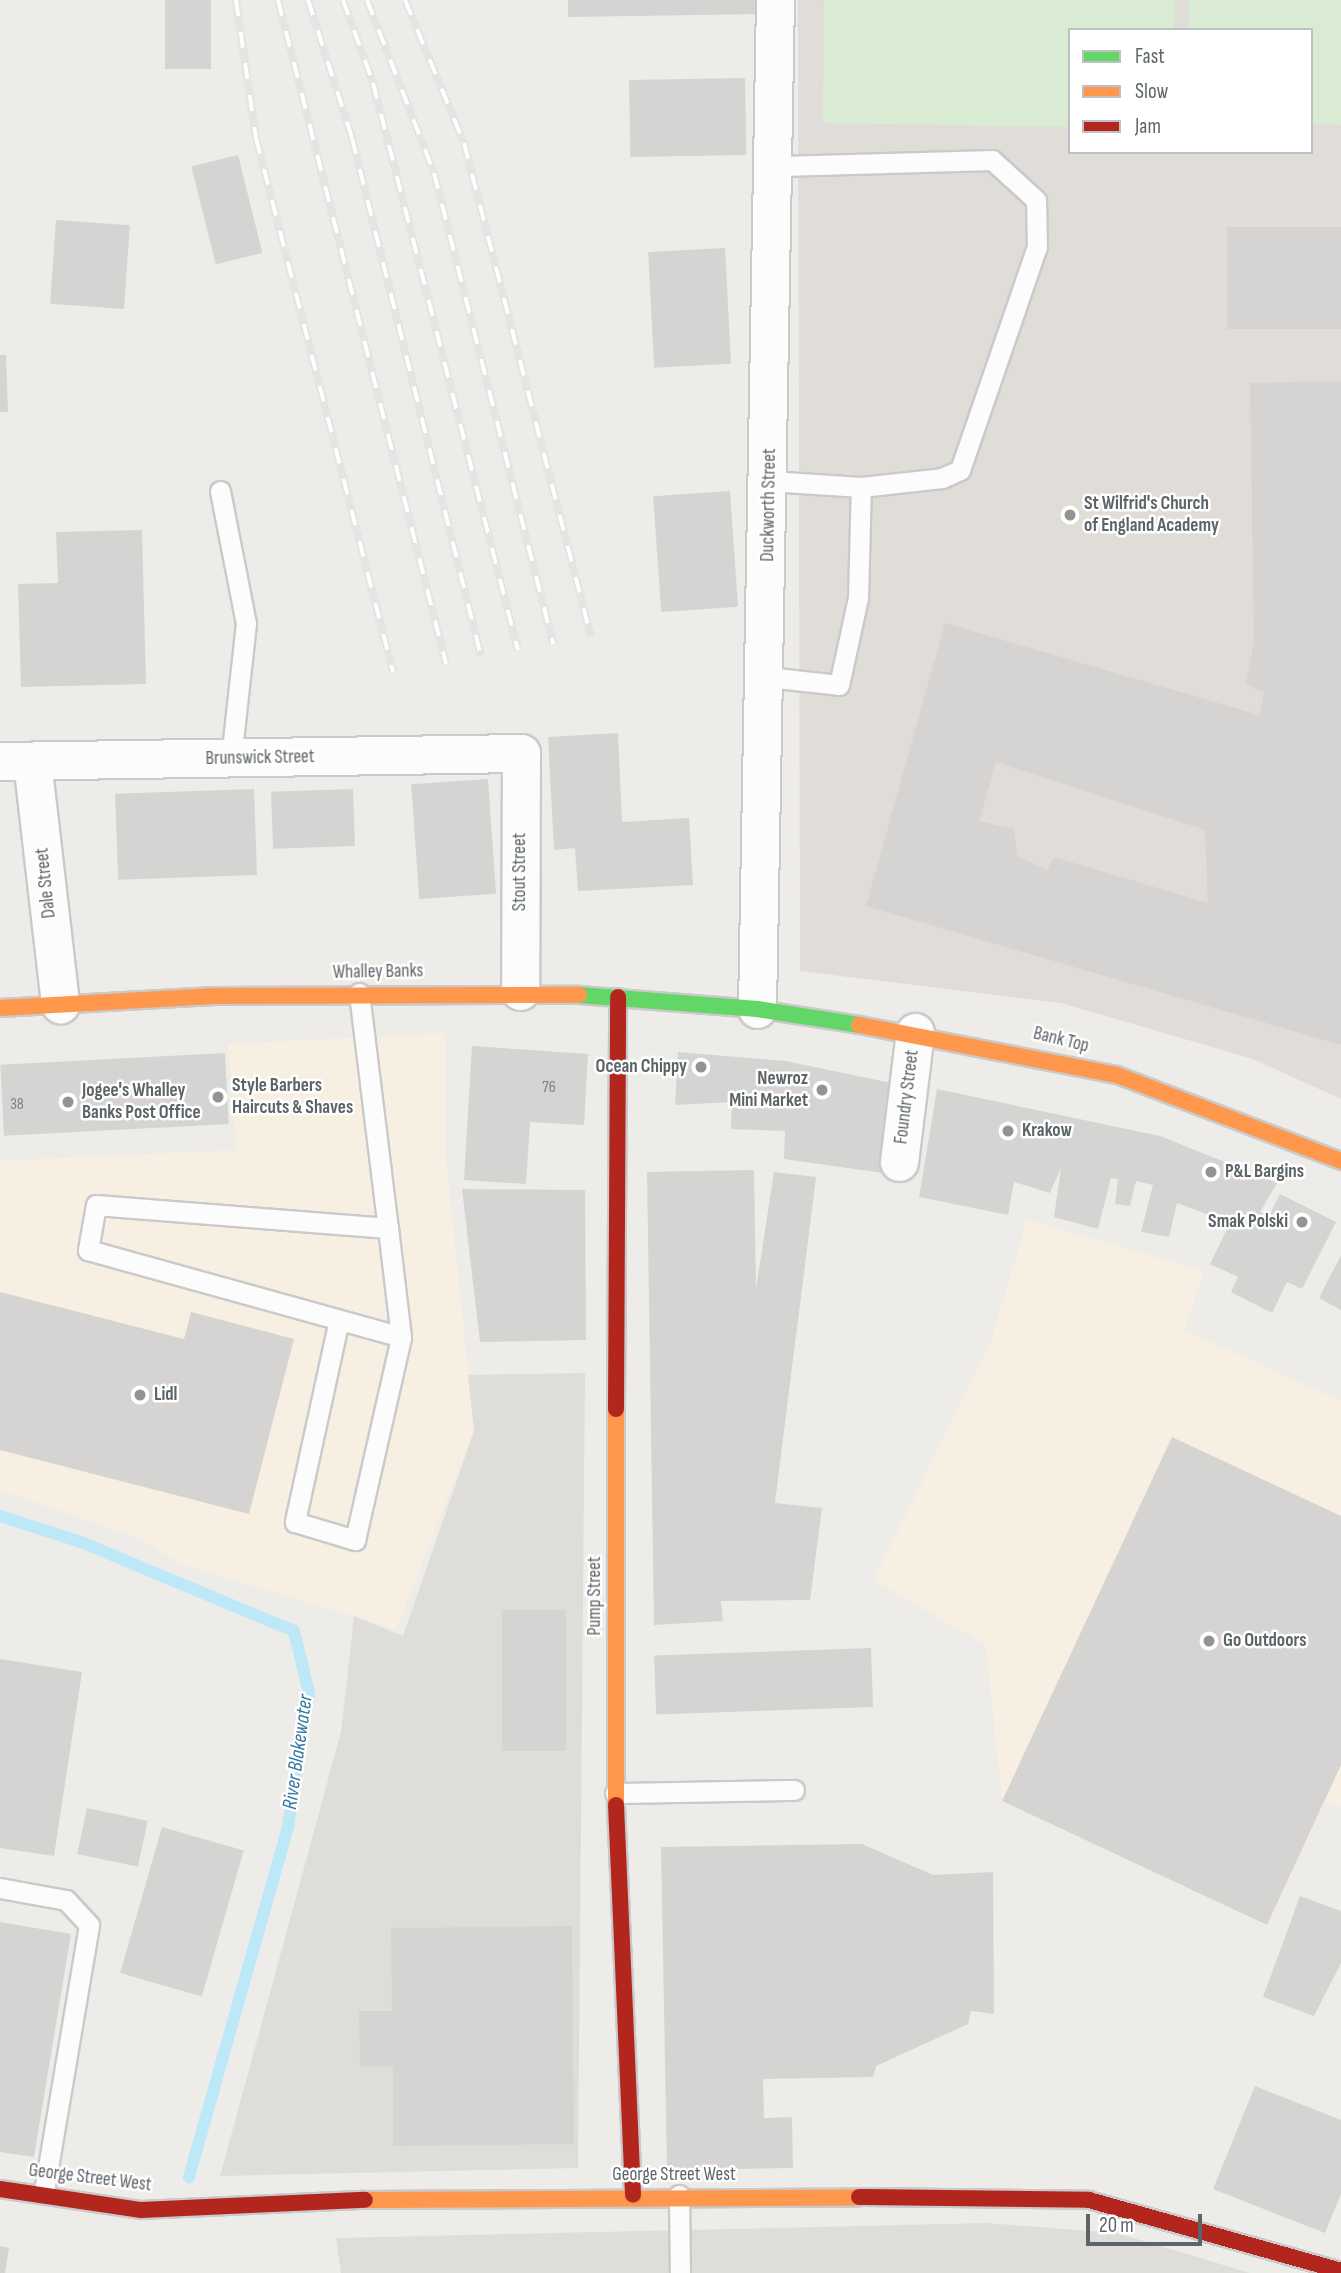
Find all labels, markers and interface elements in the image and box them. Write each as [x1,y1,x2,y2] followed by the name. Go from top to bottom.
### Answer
[1068,28,1313,154] legend
[1135,44,1165,69] text: Fast
[1135,79,1168,104] text: Slow
[1135,114,1161,139] text: Jam
[757,448,781,562] street label: Duckworth Street
[1084,493,1219,537] place label: St Wilfrid's Church of England Academy
[1062,507,1078,523] marker: St Wilfrid's Church of England Academy
[205,746,315,770] street label: Brunswick Street
[509,833,531,911] street label: Stout Street
[31,847,61,919] street label: Dale Street
[333,960,423,984] street label: Whalley Banks
[1031,1022,1091,1058] street label: Bank Top
[890,1049,924,1145] street label: Foundry Street
[596,1056,687,1078] place label: Ocean Chippy
[693,1059,709,1075] marker: Ocean Chippy
[729,1068,808,1112] place label: Newroz Mini Market
[232,1075,353,1119] place label: Style Barbers Haircuts & Shaves
[542,1078,556,1098] house number: 76
[82,1080,201,1124] place label: Jogee's Whalley Banks Post Office
[814,1082,830,1098] marker: Newroz Mini Market
[210,1089,226,1105] marker: Style Barbers Haircuts & Shaves
[60,1094,76,1110] marker: Jogee's Whalley Banks Post Office
[10,1095,24,1115] house number: 38
[1022,1120,1072,1142] place label: Krakow
[1000,1123,1016,1139] marker: Krakow
[1225,1161,1304,1183] place label: P&L Bargins
[1203,1164,1219,1180] marker: P&L Bargins
[1208,1211,1288,1233] place label: Smak Polski
[1294,1214,1310,1230] marker: Smak Polski
[154,1384,177,1406] place label: Lidl
[132,1387,148,1403] marker: Lidl
[584,1556,606,1636] street label: Pump Street
[1223,1630,1306,1652] place label: Go Outdoors
[1201,1633,1217,1649] marker: Go Outdoors
[277,1693,319,1811] water label: River Blakewater
[27,2159,153,2197] street label: George Street West
[612,2164,736,2186] street label: George Street West
[1089,2200,1204,2244] scale bar
[1099,2213,1134,2238] text: 20 m

